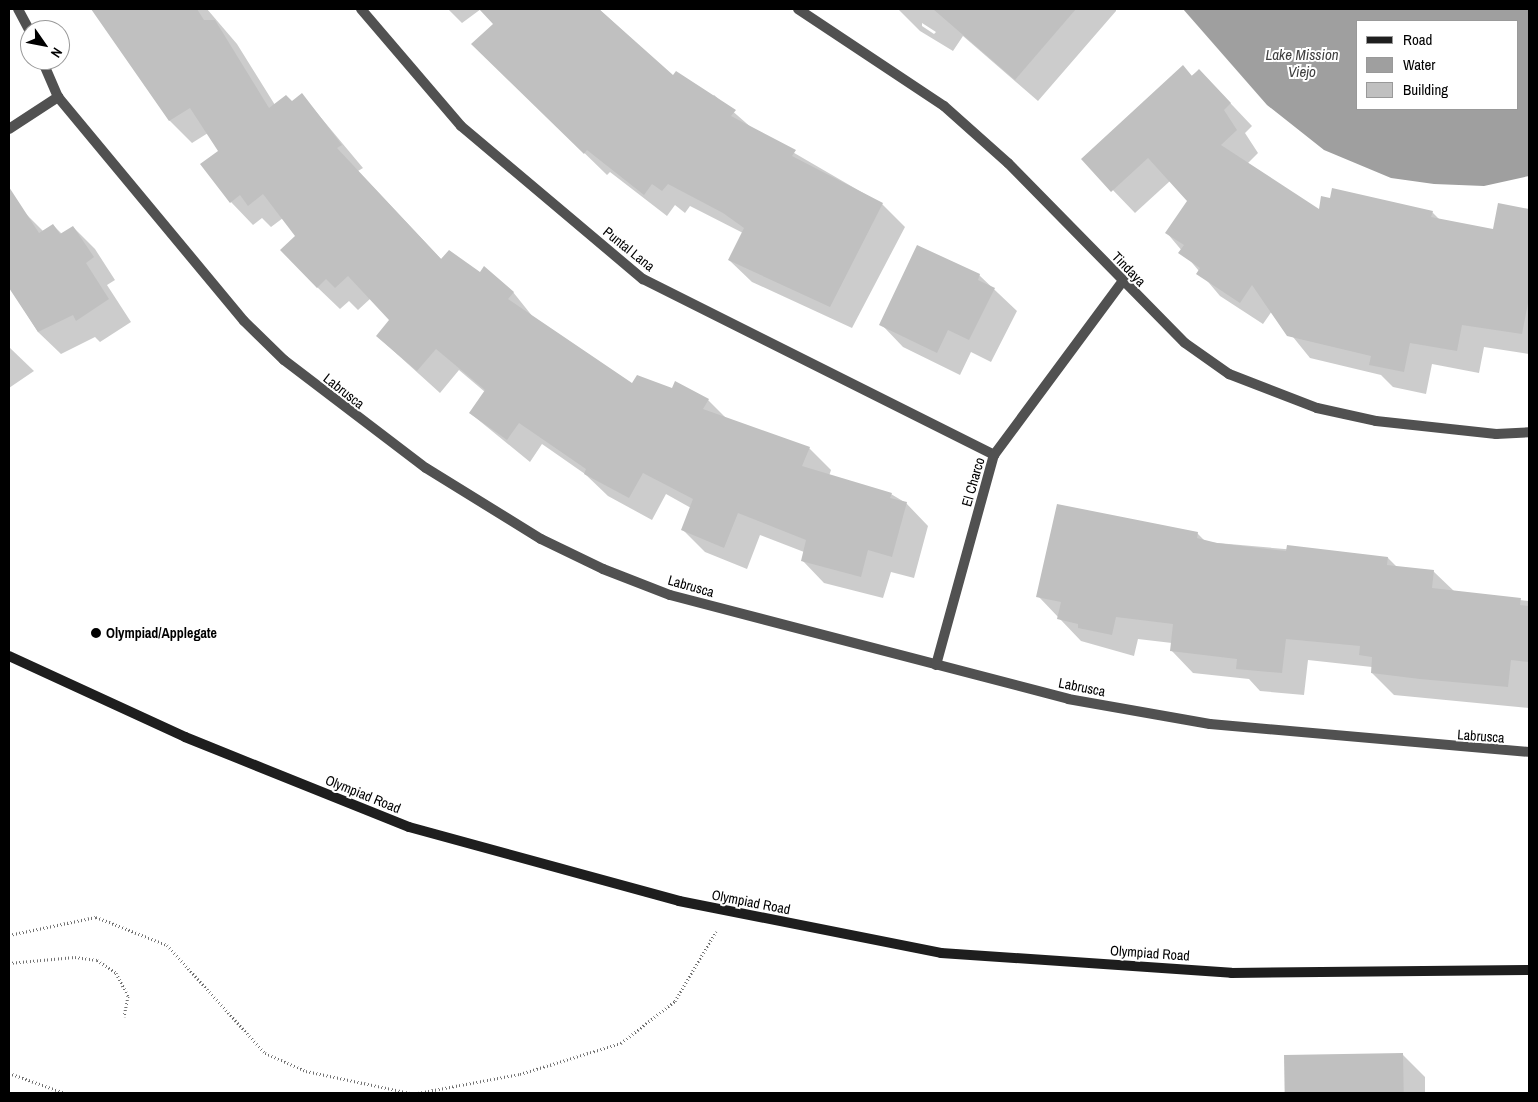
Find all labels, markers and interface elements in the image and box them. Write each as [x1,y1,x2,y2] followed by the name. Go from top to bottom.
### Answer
[20,20,70,70] north arrow
[1356,20,1518,110] legend
[1403,29,1432,50] text: Road
[47,44,67,61] text: N
[1265,45,1339,80] water label: Lake Mission Viejo
[1403,54,1435,75] text: Water
[1403,79,1448,100] text: Building
[600,223,658,275] street label: Puntal Lana
[1109,248,1149,290] street label: Tindaya
[320,370,368,412] street label: Labrusca
[958,455,988,509] street label: El Charco
[666,571,716,601] street label: Labrusca
[106,625,217,641] place label: Olympiad/Applegate
[90,627,102,639] marker: Olympiad/Applegate
[1057,674,1107,700] street label: Labrusca
[1457,726,1505,746] street label: Labrusca
[323,771,403,817] street label: Olympiad Road
[710,886,792,918] street label: Olympiad Road
[1110,942,1190,964] street label: Olympiad Road

